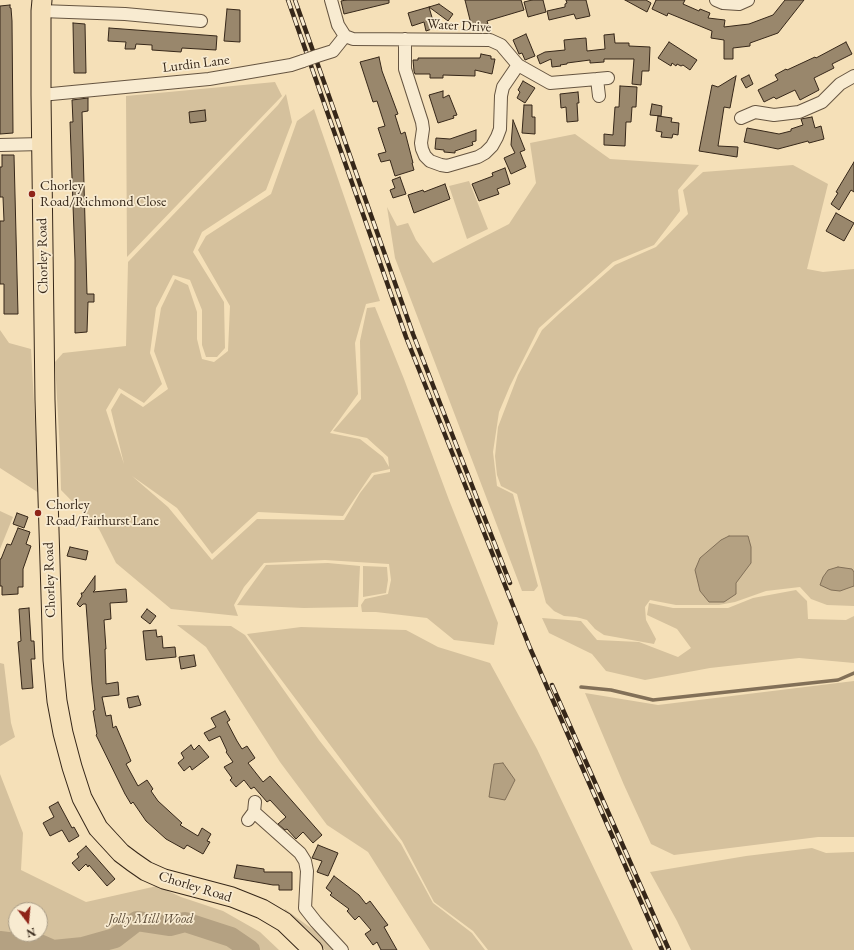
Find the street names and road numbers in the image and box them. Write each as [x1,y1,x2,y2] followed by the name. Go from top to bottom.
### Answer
[426,16,492,36] street label: Water Drive
[161,52,231,76] street label: Lurdin Lane
[34,218,52,294] street label: Chorley Road
[40,542,60,618] street label: Chorley Road
[156,868,234,906] street label: Chorley Road

